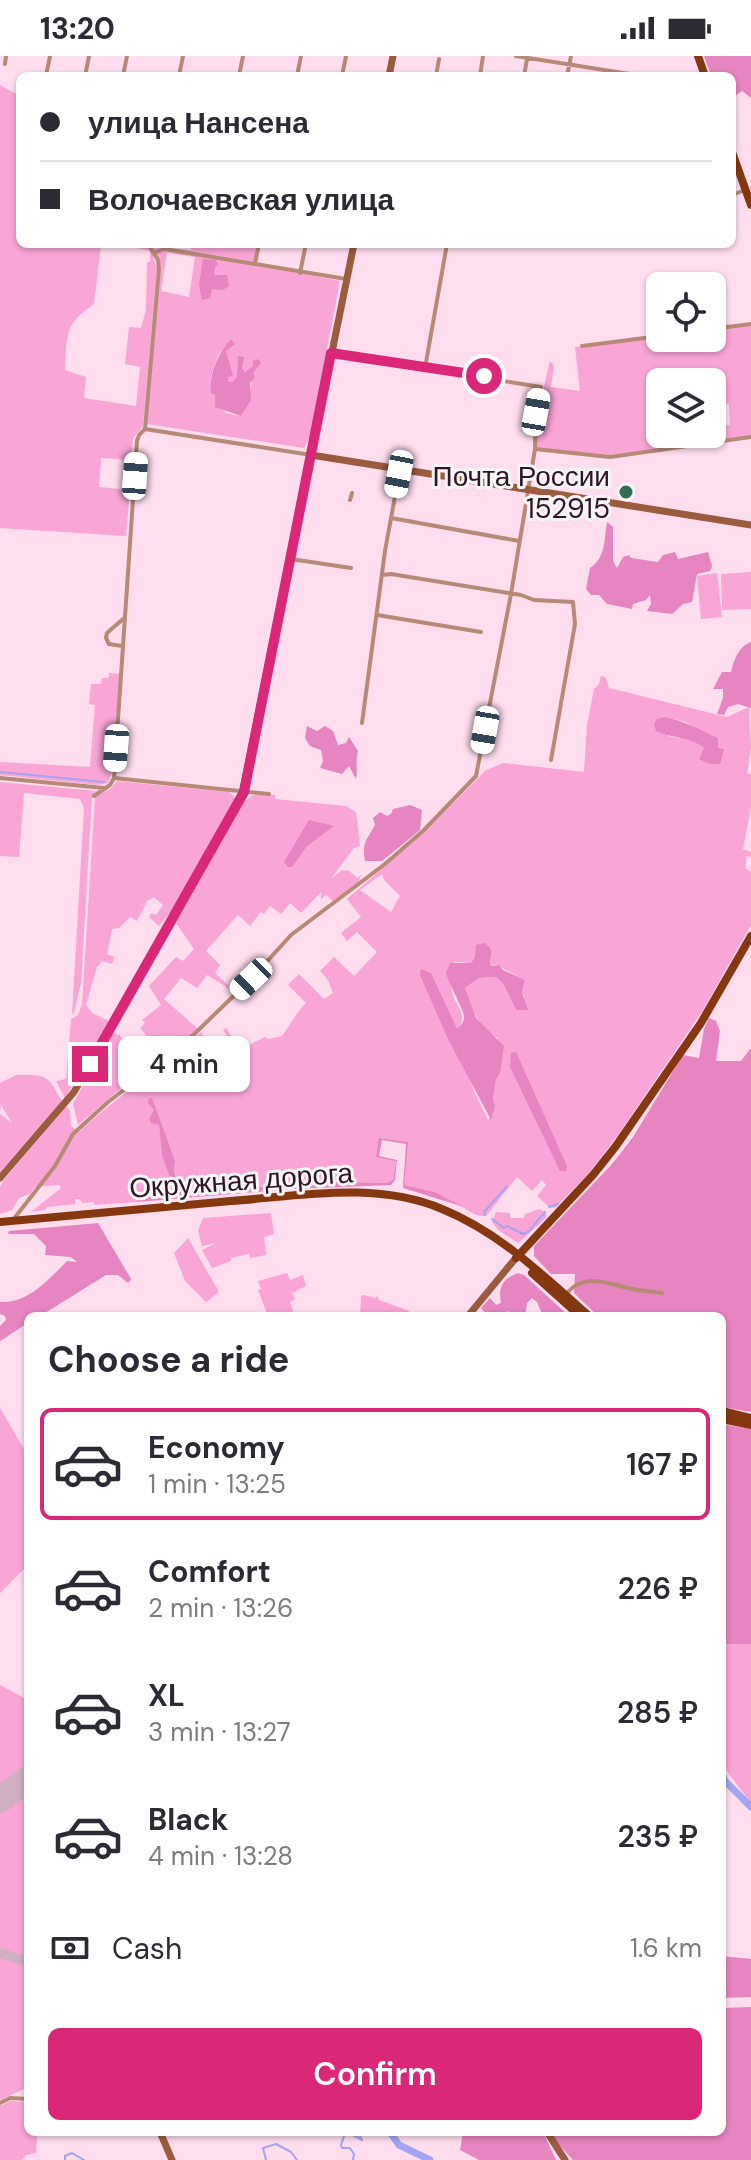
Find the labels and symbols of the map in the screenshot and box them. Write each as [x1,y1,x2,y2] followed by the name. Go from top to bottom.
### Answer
[466,358,502,394] route start
[520,386,552,438] car
[383,448,415,500] car
[121,451,149,501] car
[433,458,610,527] place label: Почта России 152915
[617,483,635,501] marker: Почта России 152915
[469,704,501,756] car
[102,723,130,773] car
[225,954,277,1004] car
[118,1036,250,1092] callout: 4 min
[72,1046,108,1082] route end
[128,1154,355,1207] street label: Окружная дорога

